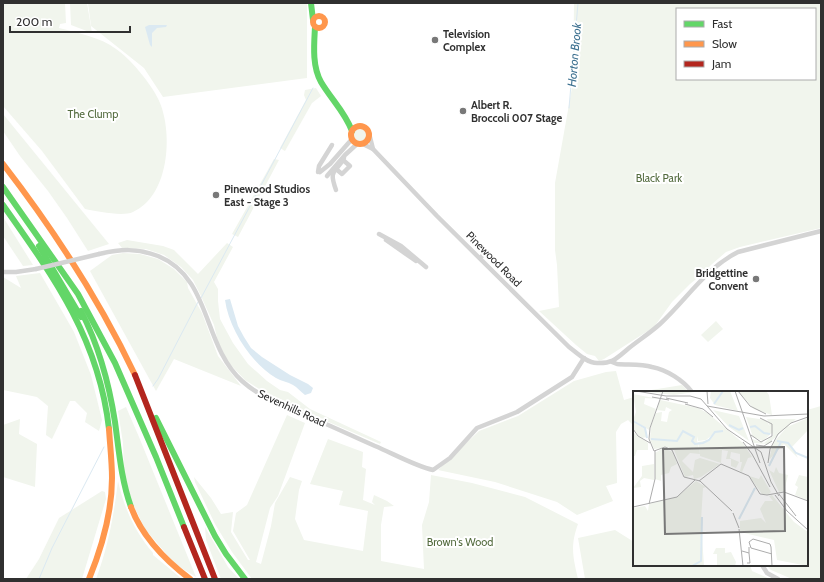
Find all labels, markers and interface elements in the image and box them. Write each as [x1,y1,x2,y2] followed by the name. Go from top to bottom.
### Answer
[10,8,130,34] scale bar
[676,8,816,80] legend
[16,14,52,29] text: 200 m
[712,16,732,31] text: Fast
[564,22,584,88] water label: Horton Brook
[443,27,490,54] place label: Television Complex
[430,35,440,45] marker: Television Complex
[712,36,737,51] text: Slow
[711,56,731,71] text: Jam
[471,98,562,125] place label: Albert R. Broccoli 007 Stage
[458,106,468,116] marker: Albert R. Broccoli 007 Stage
[68,107,118,121] park label: The Clump
[636,171,682,185] park label: Black Park
[224,182,310,209] place label: Pinewood Studios East - Stage 3
[211,190,221,200] marker: Pinewood Studios East - Stage 3
[463,228,525,290] street label: Pinewood Road
[696,266,748,293] place label: Bridgettine Convent
[751,274,761,284] marker: Bridgettine Convent
[256,386,328,430] street label: Sevenhills Road
[633,391,808,566] inset map
[427,535,493,549] park label: Brown's Wood

